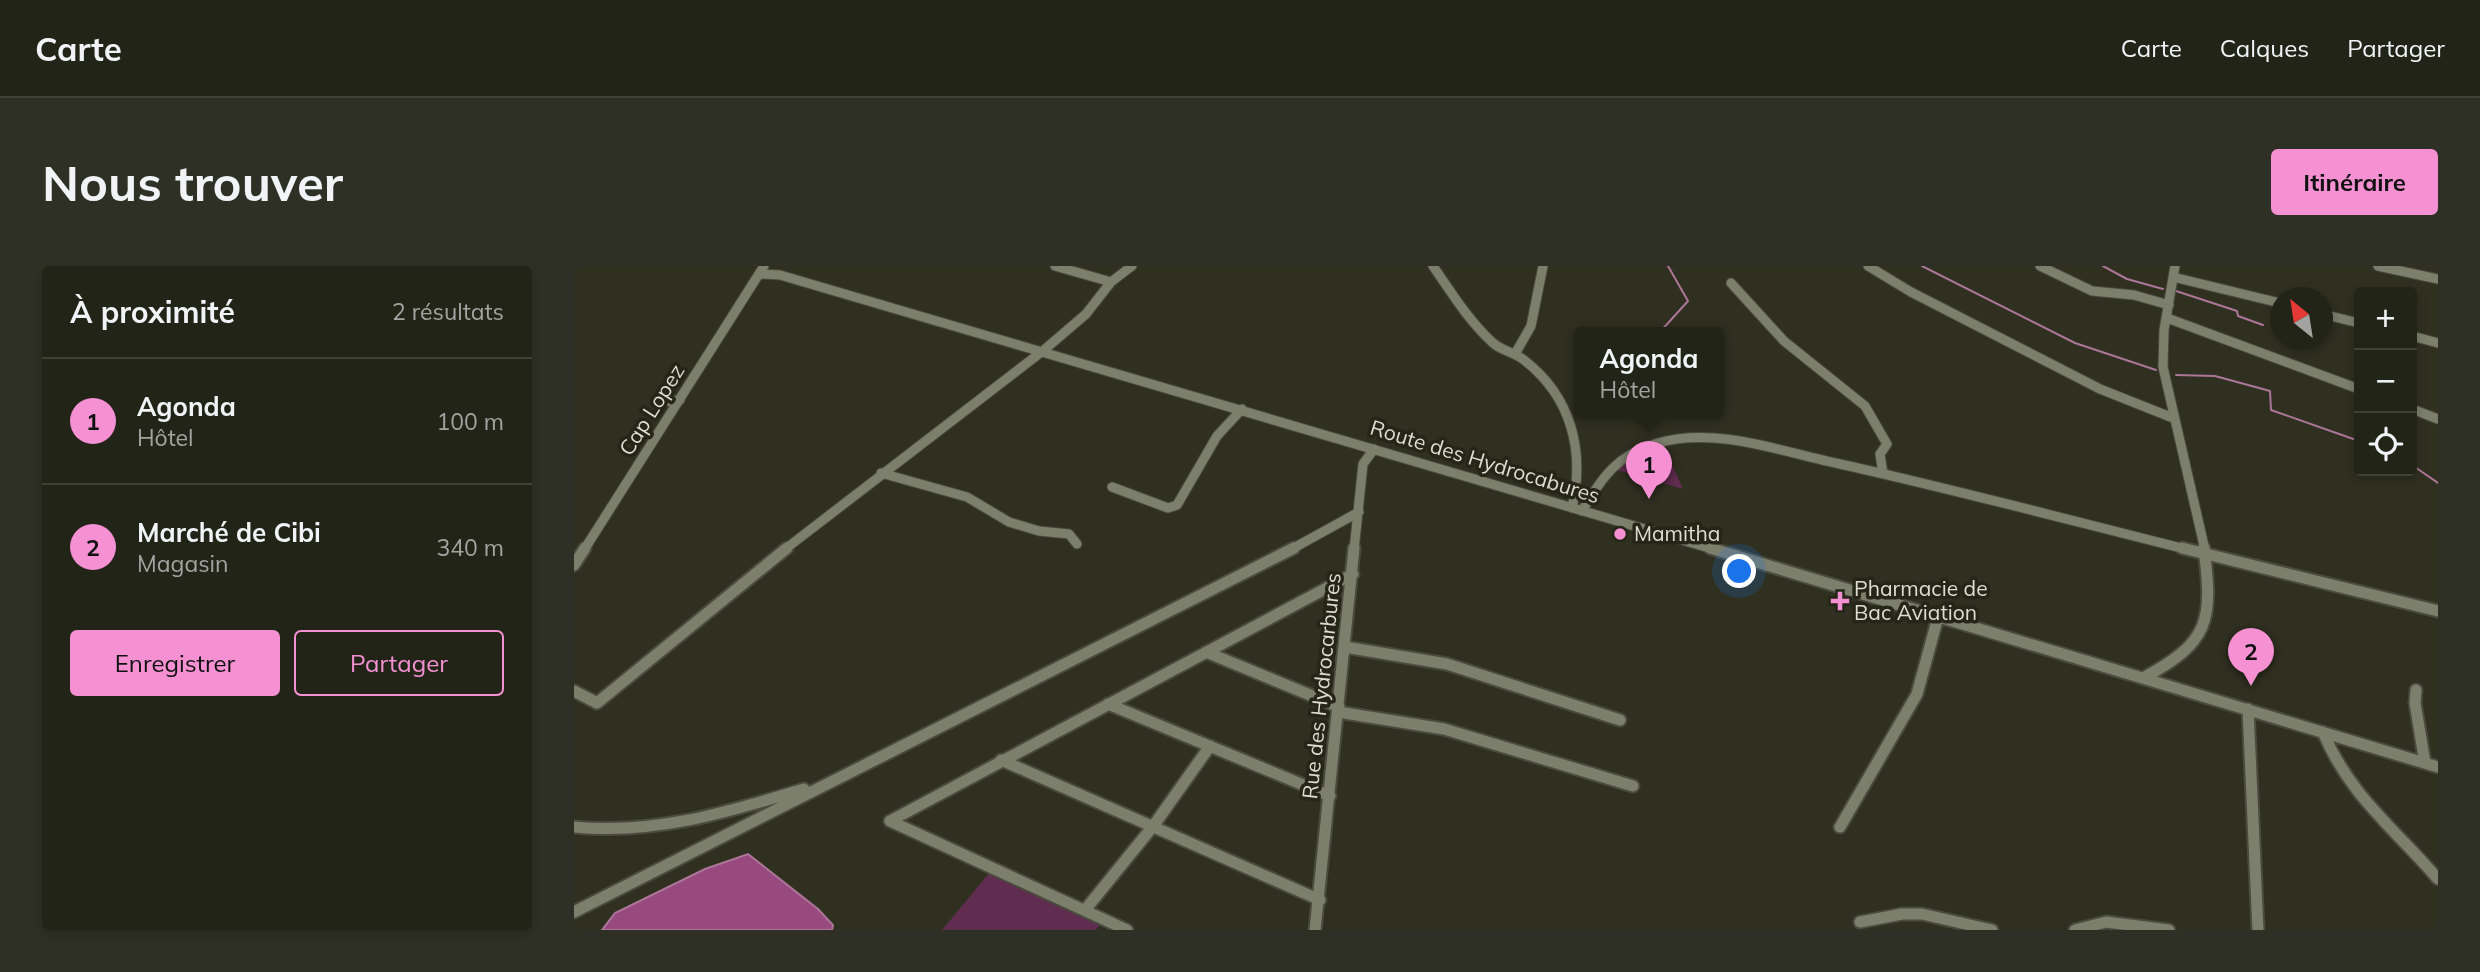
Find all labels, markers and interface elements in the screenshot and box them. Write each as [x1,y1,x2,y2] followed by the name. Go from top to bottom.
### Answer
[35,28,122,69] text: Carte
[2121,33,2182,63] text: Carte
[2220,33,2309,63] text: Calques
[2347,33,2445,63] text: Partager
[2271,149,2438,215] button: Itinéraire
[42,152,343,213] text: Nous trouver
[2270,287,2333,350] north arrow
[2354,287,2417,476] map controls
[2354,287,2417,350] button: +
[70,293,235,331] text: À proximité
[392,297,504,326] text: 2 résultats
[1574,327,1724,418] popup
[1600,342,1698,375] text: Agonda
[2354,350,2417,413] button: −
[613,359,689,460] street label: Cap Lopez
[1600,375,1656,404] text: Hôtel
[137,390,236,423] text: Agonda
[86,407,100,436] text: 1
[436,407,504,436] text: 100 m
[2354,413,2417,476] button: locate
[1367,414,1603,508] street label: Route des Hydrocabures
[137,423,194,452] text: Hôtel
[1626,441,1672,499] pin: 1
[137,516,321,549] text: Marché de Cibi
[1634,520,1720,546] place label: Mamitha
[1612,526,1628,542] marker: Mamitha
[86,533,100,562] text: 2
[436,533,504,562] text: 340 m
[137,549,229,578] text: Magasin
[1722,554,1756,588] your location
[1296,572,1346,800] street label: Rue des Hydrocarbures
[1854,575,1988,625] place label: Pharmacie de Bac Aviation
[1832,593,1848,609] marker: Pharmacie de Bac Aviation
[2228,628,2274,686] pin: 2
[70,630,280,696] button: Enregistrer
[294,630,504,696] button: Partager

